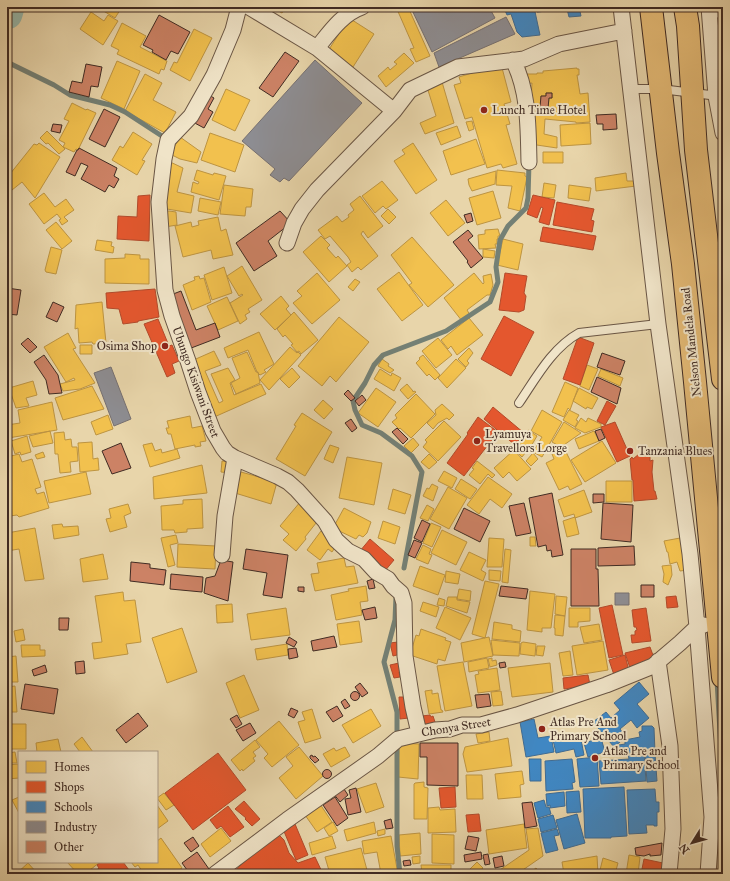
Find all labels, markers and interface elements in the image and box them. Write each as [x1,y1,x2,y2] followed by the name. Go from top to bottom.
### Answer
[492,103,587,117] place label: Lunch Time Hotel
[479,105,489,115] marker: Lunch Time Hotel
[678,287,704,397] street label: Nelson Mandela Road
[168,325,223,440] street label: Ubungo Kisiwani Street
[97,339,157,353] place label: Osima Shop
[160,341,170,351] marker: Osima Shop
[485,427,567,456] place label: Lyamuya Travellors Lorge
[472,436,482,446] marker: Lyamuya Travellors Lorge
[638,444,712,458] place label: Tanzania Blues
[625,446,635,456] marker: Tanzania Blues
[420,714,493,739] street label: Chonya Street
[549,715,627,743] place label: Atlas Pre And Primary School
[537,724,547,734] marker: Atlas Pre And Primary School
[602,744,680,772] place label: Atlas Pre and Primary School
[18,751,158,863] legend
[590,753,600,763] marker: Atlas Pre and Primary School
[54,760,90,774] text: Homes
[54,780,84,794] text: Shops
[54,800,92,814] text: Schools
[54,820,97,834] text: Industry
[672,823,712,863] north arrow
[54,840,84,854] text: Other
[676,841,692,856] text: N

